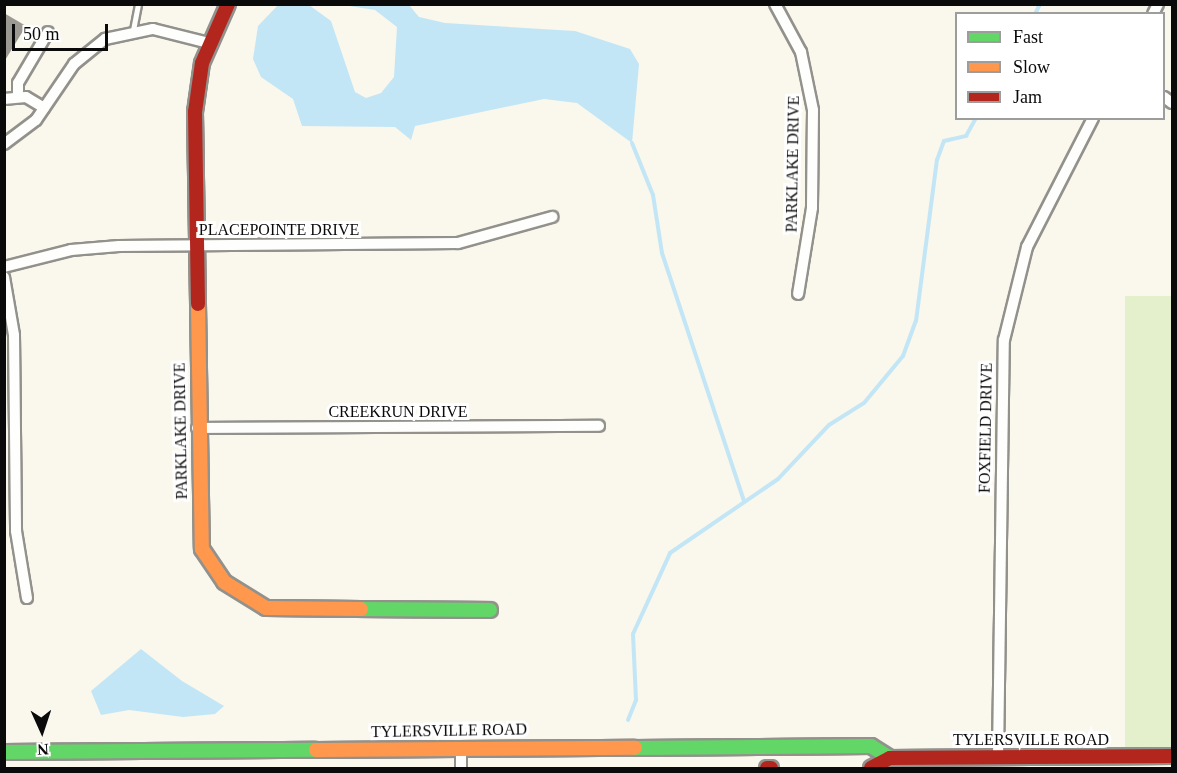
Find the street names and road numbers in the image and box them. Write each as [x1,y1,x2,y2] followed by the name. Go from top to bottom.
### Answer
[782,95,804,233] street label: PARKLAKE DRIVE
[199,220,359,240] street label: PLACEPOINTE DRIVE
[170,362,192,500] street label: PARKLAKE DRIVE
[975,363,997,493] street label: FOXFIELD DRIVE
[328,402,468,422] street label: CREEKRUN DRIVE
[371,720,527,742] street label: TYLERSVILLE ROAD
[953,730,1109,750] street label: TYLERSVILLE ROAD

